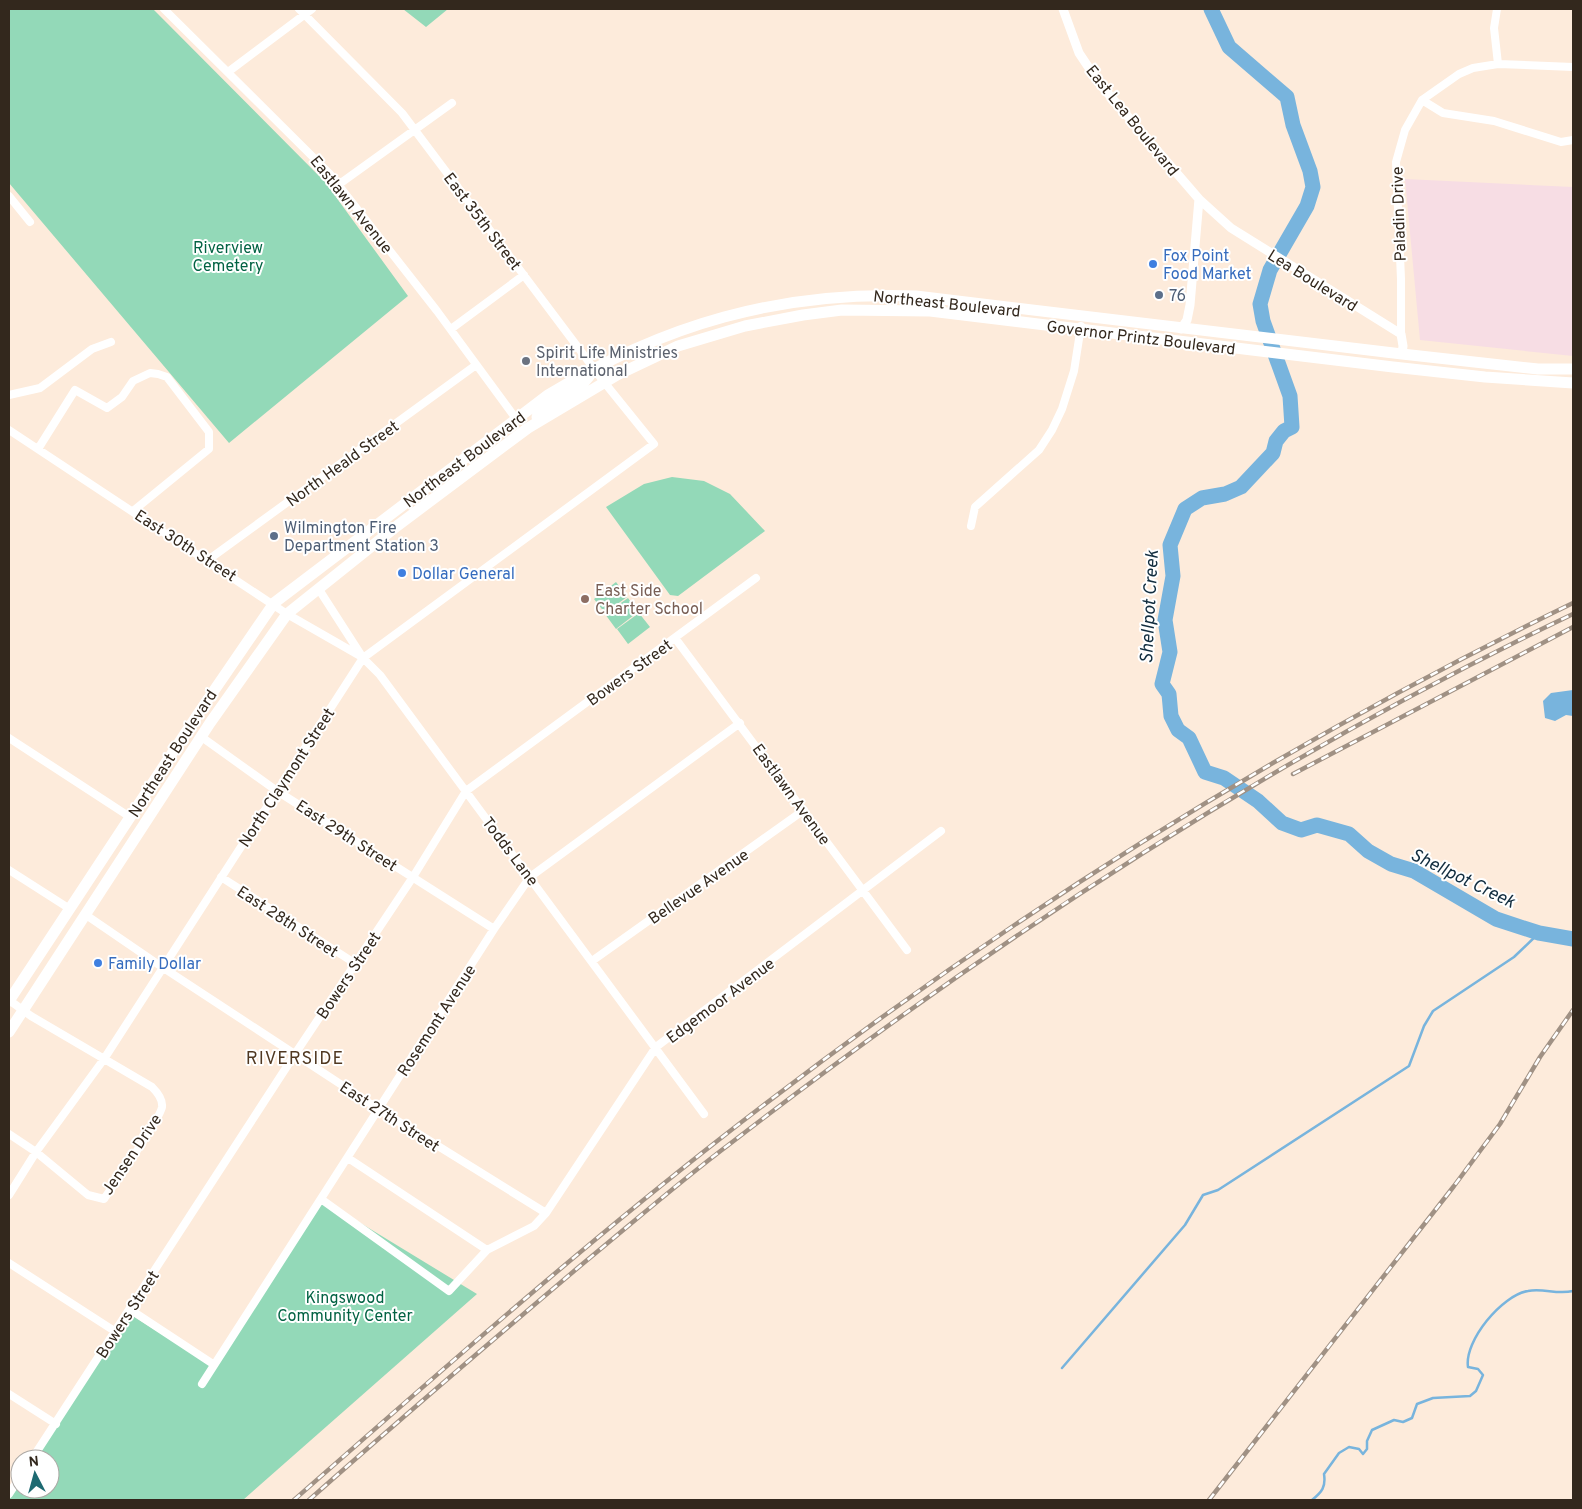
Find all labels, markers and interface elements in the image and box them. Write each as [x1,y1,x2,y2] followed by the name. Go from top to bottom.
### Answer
[1081,62,1182,181] street label: East Lea Boulevard
[305,152,396,258] street label: Eastlawn Avenue
[1388,166,1412,262] street label: Paladin Drive
[438,169,525,275] street label: East 35th Street
[193,239,263,277] park label: Riverview Cemetery
[1263,246,1360,317] street label: Lea Boulevard
[1163,247,1252,285] place label: Fox Point Food Market
[1147,258,1159,270] marker: Fox Point Food Market
[872,287,1021,323] street label: Northeast Boulevard
[1169,287,1186,307] place label: 76
[1153,289,1165,301] marker: 76
[1045,317,1236,360] street label: Governor Printz Boulevard
[536,344,678,382] place label: Spirit Life Ministries International
[520,355,532,367] marker: Spirit Life Ministries International
[400,408,530,513] street label: Northeast Boulevard
[283,417,403,512] street label: North Heald Street
[130,506,240,587] street label: East 30th Street
[284,519,439,557] place label: Wilmington Fire Department Station 3
[268,530,280,542] marker: Wilmington Fire Department Station 3
[1136,549,1165,664] water label: Shellpot Creek
[412,565,515,585] place label: Dollar General
[396,567,408,579] marker: Dollar General
[595,582,703,620] place label: East Side Charter School
[579,593,591,605] marker: East Side Charter School
[584,636,677,711] street label: Bowers Street
[125,687,222,822] street label: Northeast Boulevard
[235,705,340,851] street label: North Claymont Street
[747,741,834,850] street label: Eastlawn Avenue
[291,796,400,877] street label: East 29th Street
[477,814,542,891] street label: Todds Lane
[1406,844,1519,915] water label: Shellpot Creek
[645,846,753,930] street label: Bellevue Avenue
[232,882,341,963] street label: East 28th Street
[313,929,386,1024] street label: Bowers Street
[663,954,779,1049] street label: Edgemoor Avenue
[108,955,201,975] place label: Family Dollar
[92,957,104,969] marker: Family Dollar
[394,961,481,1081] street label: Rosemont Avenue
[246,1048,344,1071] district label: RIVERSIDE
[335,1078,443,1157] street label: East 27th Street
[98,1111,167,1199] street label: Jensen Drive
[93,1267,165,1363] street label: Bowers Street
[277,1289,413,1327] park label: Kingswood Community Center
[10,1449,60,1499] north arrow
[28,1454,40,1472] text: N

